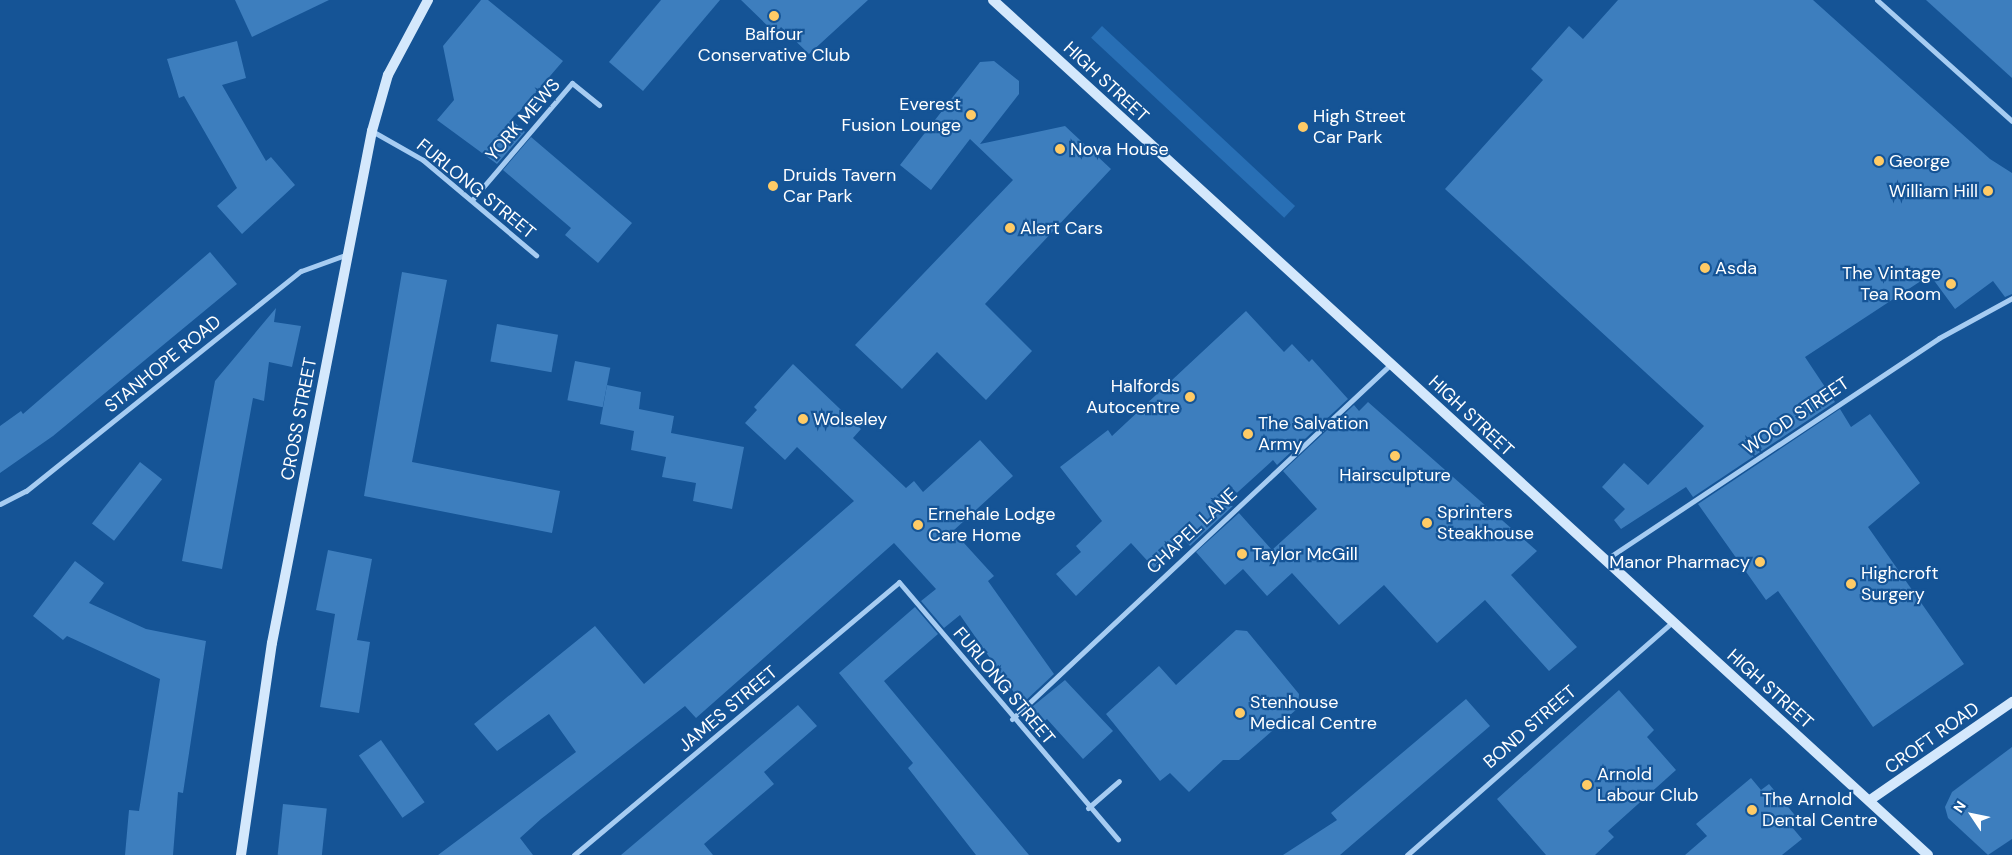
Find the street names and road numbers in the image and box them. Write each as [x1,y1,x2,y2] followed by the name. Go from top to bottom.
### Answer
[1059,37,1153,127] street label: HIGH STREET
[481,74,565,166] street label: YORK MEWS
[412,134,540,244] street label: FURLONG STREET
[101,311,225,417] street label: STANHOPE ROAD
[277,356,321,482] street label: CROSS STREET
[1424,371,1518,461] street label: HIGH STREET
[1739,373,1853,459] street label: WOOD STREET
[1142,484,1242,578] street label: CHAPEL LANE
[949,623,1059,749] street label: FURLONG STREET
[1722,645,1818,733] street label: HIGH STREET
[674,661,782,757] street label: JAMES STREET
[1479,681,1581,773] street label: BOND STREET
[1881,698,1983,778] street label: CROFT ROAD

